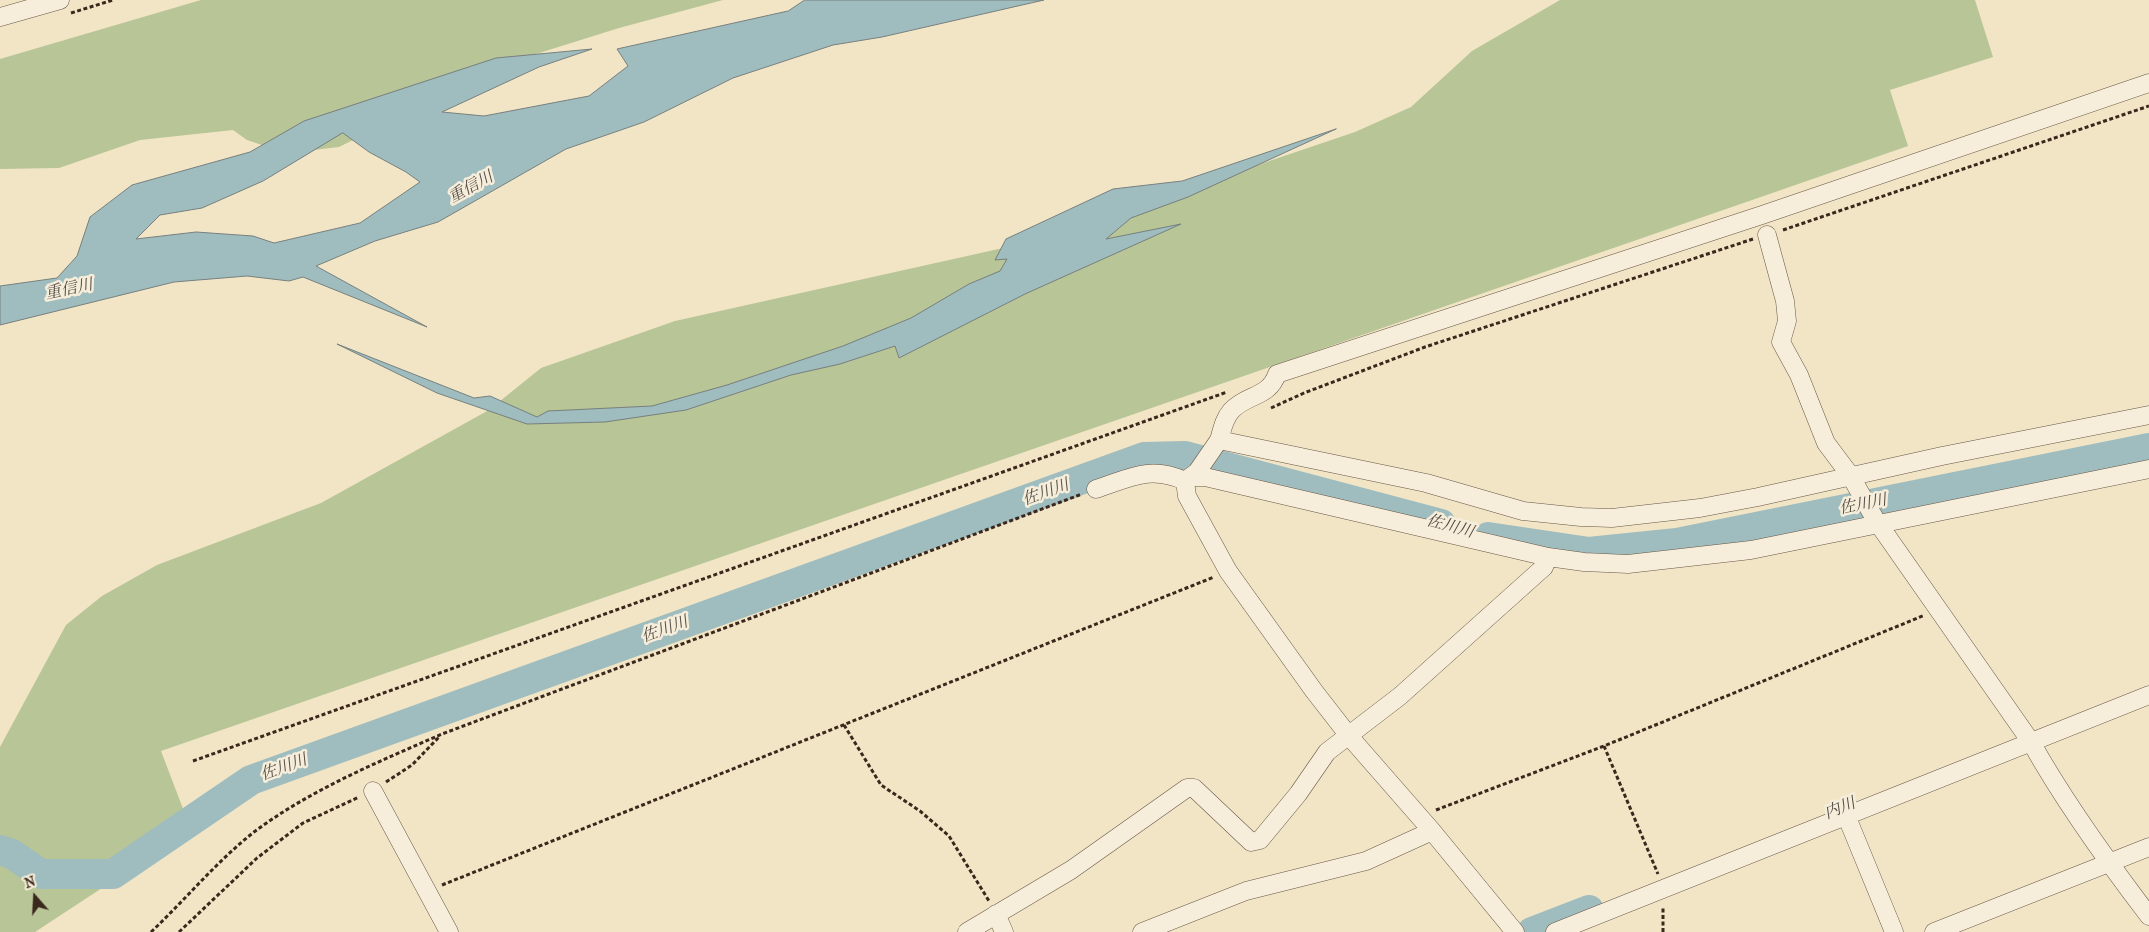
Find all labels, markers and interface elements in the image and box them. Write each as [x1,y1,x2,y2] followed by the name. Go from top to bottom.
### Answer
[445,168,497,208] water label: 重信川
[44,276,94,304] water label: 重信川
[1020,476,1072,510] water label: 佐川川
[1838,491,1888,519] water label: 佐川川
[1424,512,1476,542] water label: 佐川川
[639,613,691,647] water label: 佐川川
[258,751,310,785] water label: 佐川川
[1822,794,1858,824] water label: 内川
[10,872,60,922] north arrow
[22,873,38,892] text: N

